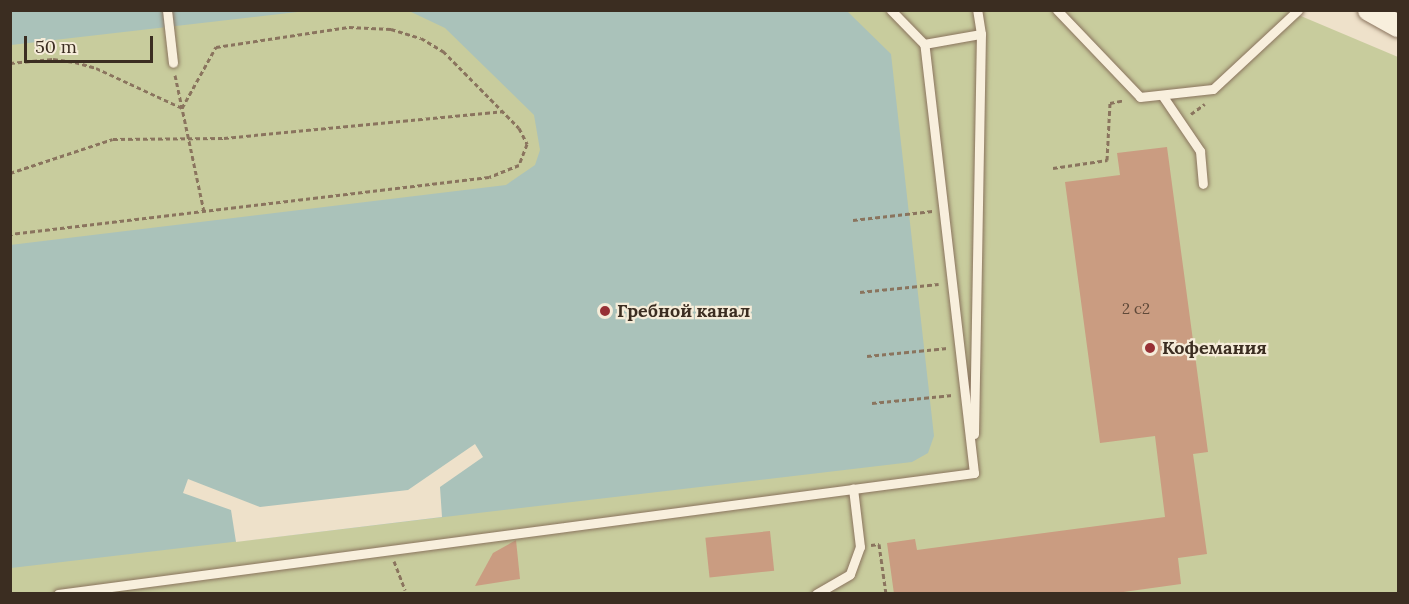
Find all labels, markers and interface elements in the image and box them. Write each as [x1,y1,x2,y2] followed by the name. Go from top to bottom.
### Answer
[27,24,156,62] scale bar
[35,35,77,58] text: 50 m
[617,300,750,322] place label: Гребной канал
[1122,300,1150,318] house number: 2 с2
[598,304,612,318] marker: Гребной канал
[1162,337,1267,359] place label: Кофемания
[1143,341,1157,355] marker: Кофемания

